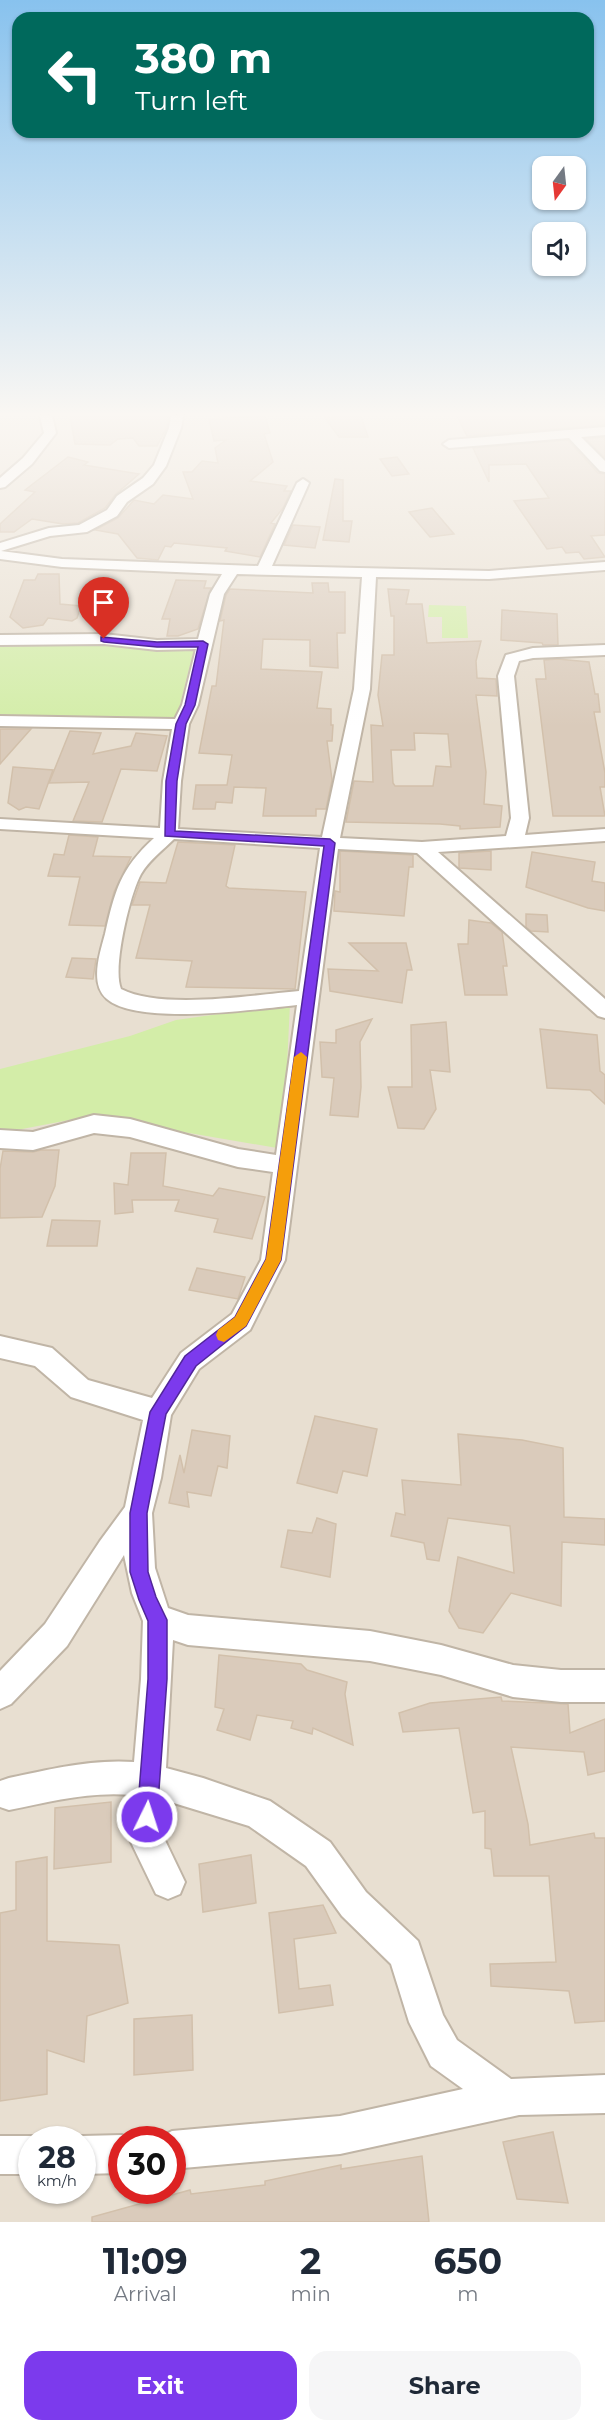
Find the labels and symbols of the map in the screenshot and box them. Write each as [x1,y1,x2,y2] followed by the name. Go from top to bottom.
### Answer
[532,156,586,210] north arrow
[78,577,129,639] pin
[115,1785,179,1849] position arrow
[108,2126,186,2204] speed limit sign: 30

